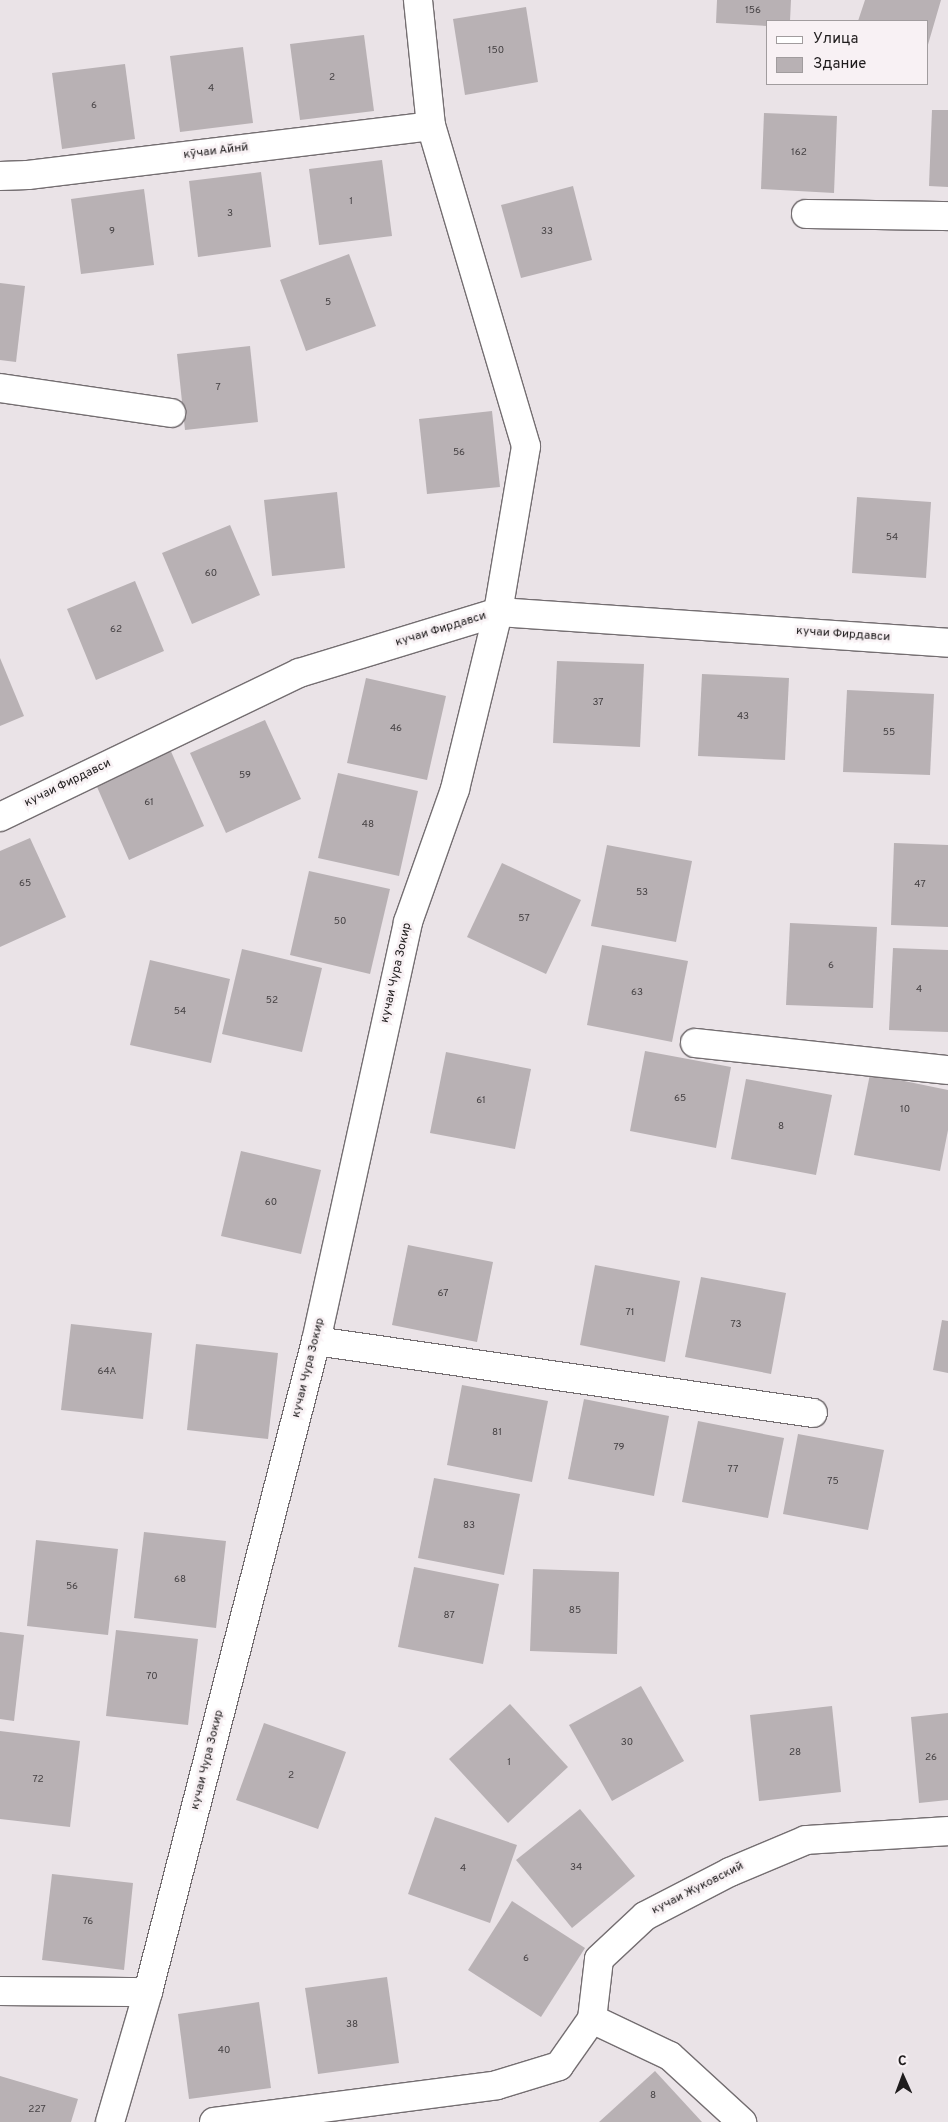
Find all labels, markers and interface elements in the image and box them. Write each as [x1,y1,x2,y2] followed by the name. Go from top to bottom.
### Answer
[745,5,761,17] house number: 156
[766,20,928,85] legend
[813,30,858,49] text: Улица
[488,45,504,57] house number: 150
[813,55,866,74] text: Здание
[329,72,335,84] house number: 2
[208,83,214,95] house number: 4
[91,100,97,112] house number: 6
[182,141,250,163] street label: кӯчаи Айнӣ
[791,147,807,159] house number: 162
[349,196,353,208] house number: 1
[227,208,233,220] house number: 3
[109,226,115,238] house number: 9
[541,226,553,238] house number: 33
[325,297,331,309] house number: 5
[215,382,221,394] house number: 7
[453,447,465,459] house number: 56
[886,532,898,544] house number: 54
[205,568,217,580] house number: 60
[394,609,488,651] street label: кучаи Фирдавси
[110,624,122,636] house number: 62
[796,625,890,645] street label: кучаи Фирдавси
[592,697,604,709] house number: 37
[737,711,749,723] house number: 43
[390,723,402,735] house number: 46
[883,727,895,739] house number: 55
[23,757,113,811] street label: кучаи Фирдавси
[239,770,251,782] house number: 59
[144,797,154,809] house number: 61
[362,819,374,831] house number: 48
[19,878,31,890] house number: 65
[914,879,926,891] house number: 47
[636,887,648,899] house number: 53
[518,913,530,925] house number: 57
[334,916,346,928] house number: 50
[378,922,416,1024] street label: кучаи Чура Зокир
[828,960,834,972] house number: 6
[916,984,922,996] house number: 4
[631,987,643,999] house number: 63
[266,995,278,1007] house number: 52
[174,1006,186,1018] house number: 54
[674,1093,686,1105] house number: 65
[476,1095,486,1107] house number: 61
[900,1104,910,1116] house number: 10
[778,1121,784,1133] house number: 8
[265,1197,277,1209] house number: 60
[438,1288,448,1300] house number: 67
[625,1307,635,1319] house number: 71
[290,1317,328,1419] street label: кучаи Чура Зокир
[730,1319,742,1331] house number: 73
[98,1366,116,1378] house number: 64А
[492,1427,502,1439] house number: 81
[613,1442,625,1454] house number: 79
[728,1464,738,1476] house number: 77
[827,1476,839,1488] house number: 75
[463,1520,475,1532] house number: 83
[174,1574,186,1586] house number: 68
[66,1581,78,1593] house number: 56
[569,1605,581,1617] house number: 85
[443,1610,455,1622] house number: 87
[146,1671,158,1683] house number: 70
[189,1709,227,1811] street label: кучаи Чура Зокир
[621,1737,633,1749] house number: 30
[789,1747,801,1759] house number: 28
[925,1752,937,1764] house number: 26
[507,1757,511,1769] house number: 1
[288,1770,294,1782] house number: 2
[32,1774,44,1786] house number: 72
[650,1860,746,1918] street label: кучаи Жуковский
[570,1862,582,1874] house number: 34
[460,1863,466,1875] house number: 4
[83,1916,93,1928] house number: 76
[523,1953,529,1965] house number: 6
[346,2019,358,2031] house number: 38
[218,2045,230,2057] house number: 40
[878,2052,928,2102] north arrow
[898,2053,907,2070] text: С
[650,2090,656,2102] house number: 8
[28,2104,46,2116] house number: 227

